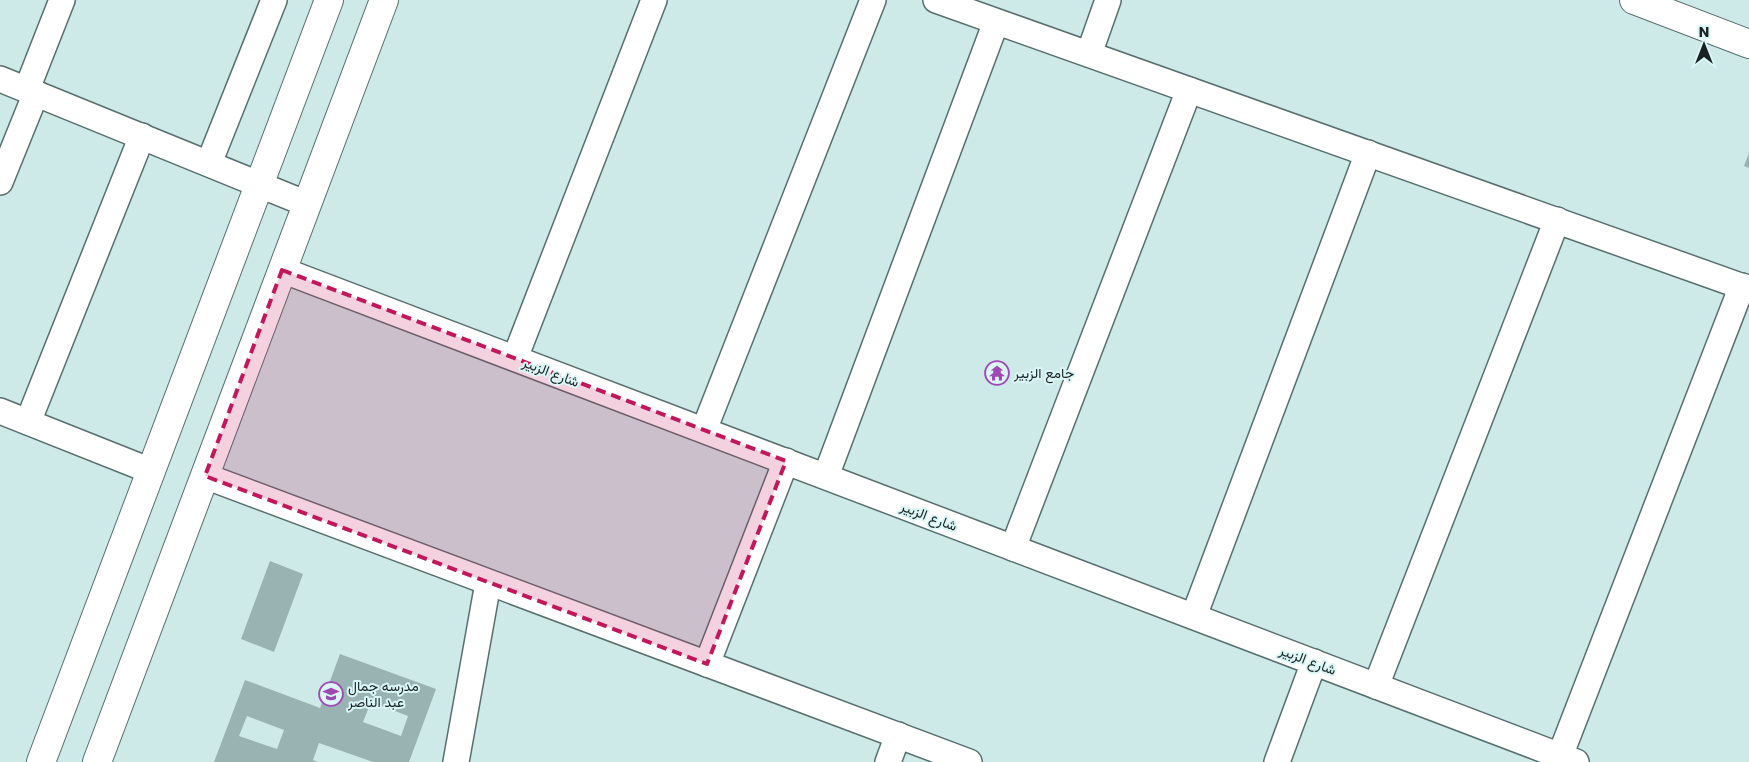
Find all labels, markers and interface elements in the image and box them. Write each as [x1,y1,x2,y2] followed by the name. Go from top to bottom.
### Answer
[1679,20,1729,70] north arrow
[1699,22,1709,42] text: N
[518,352,582,393] street label: شارع الزبير
[984,360,1010,386] temple icon: جامع الزبير
[1013,363,1074,384] place label: جامع الزبير
[896,496,960,537] street label: شارع الزبير
[1275,640,1339,681] street label: شارع الزبير
[347,676,419,712] place label: مدرسه جمال عبد الناصر
[318,681,344,707] school or university icon: مدرسه جمال عبد الناصر

